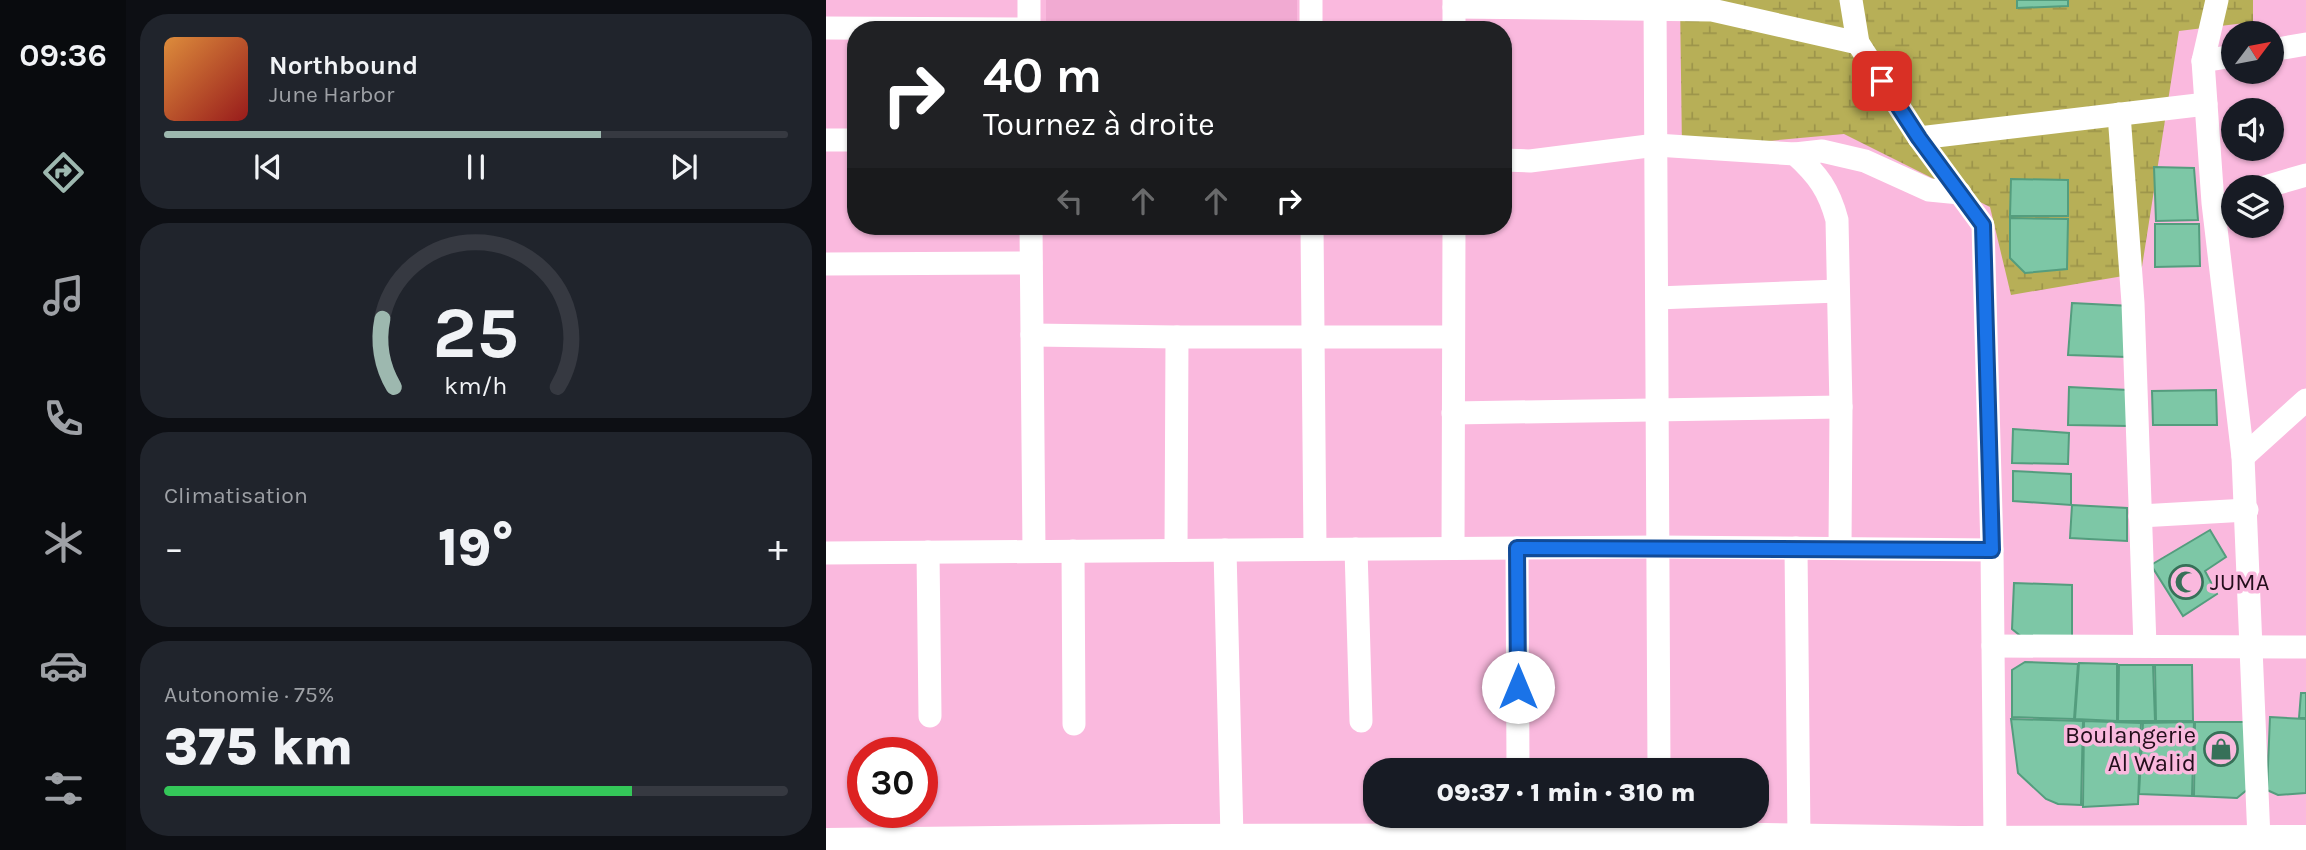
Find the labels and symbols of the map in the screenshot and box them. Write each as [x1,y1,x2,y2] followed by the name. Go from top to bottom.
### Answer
[2221,21,2284,84] north arrow
[1852,51,1912,111] pin
[2167,563,2205,601] mosque icon: JUMA
[2210,568,2270,596] place label: JUMA
[1481,650,1555,724] position arrow
[2065,721,2196,777] place label: Boulangerie Al Walid
[2202,730,2240,768] shop icon: Boulangerie Al Walid
[847,737,938,828] speed limit sign: 30

